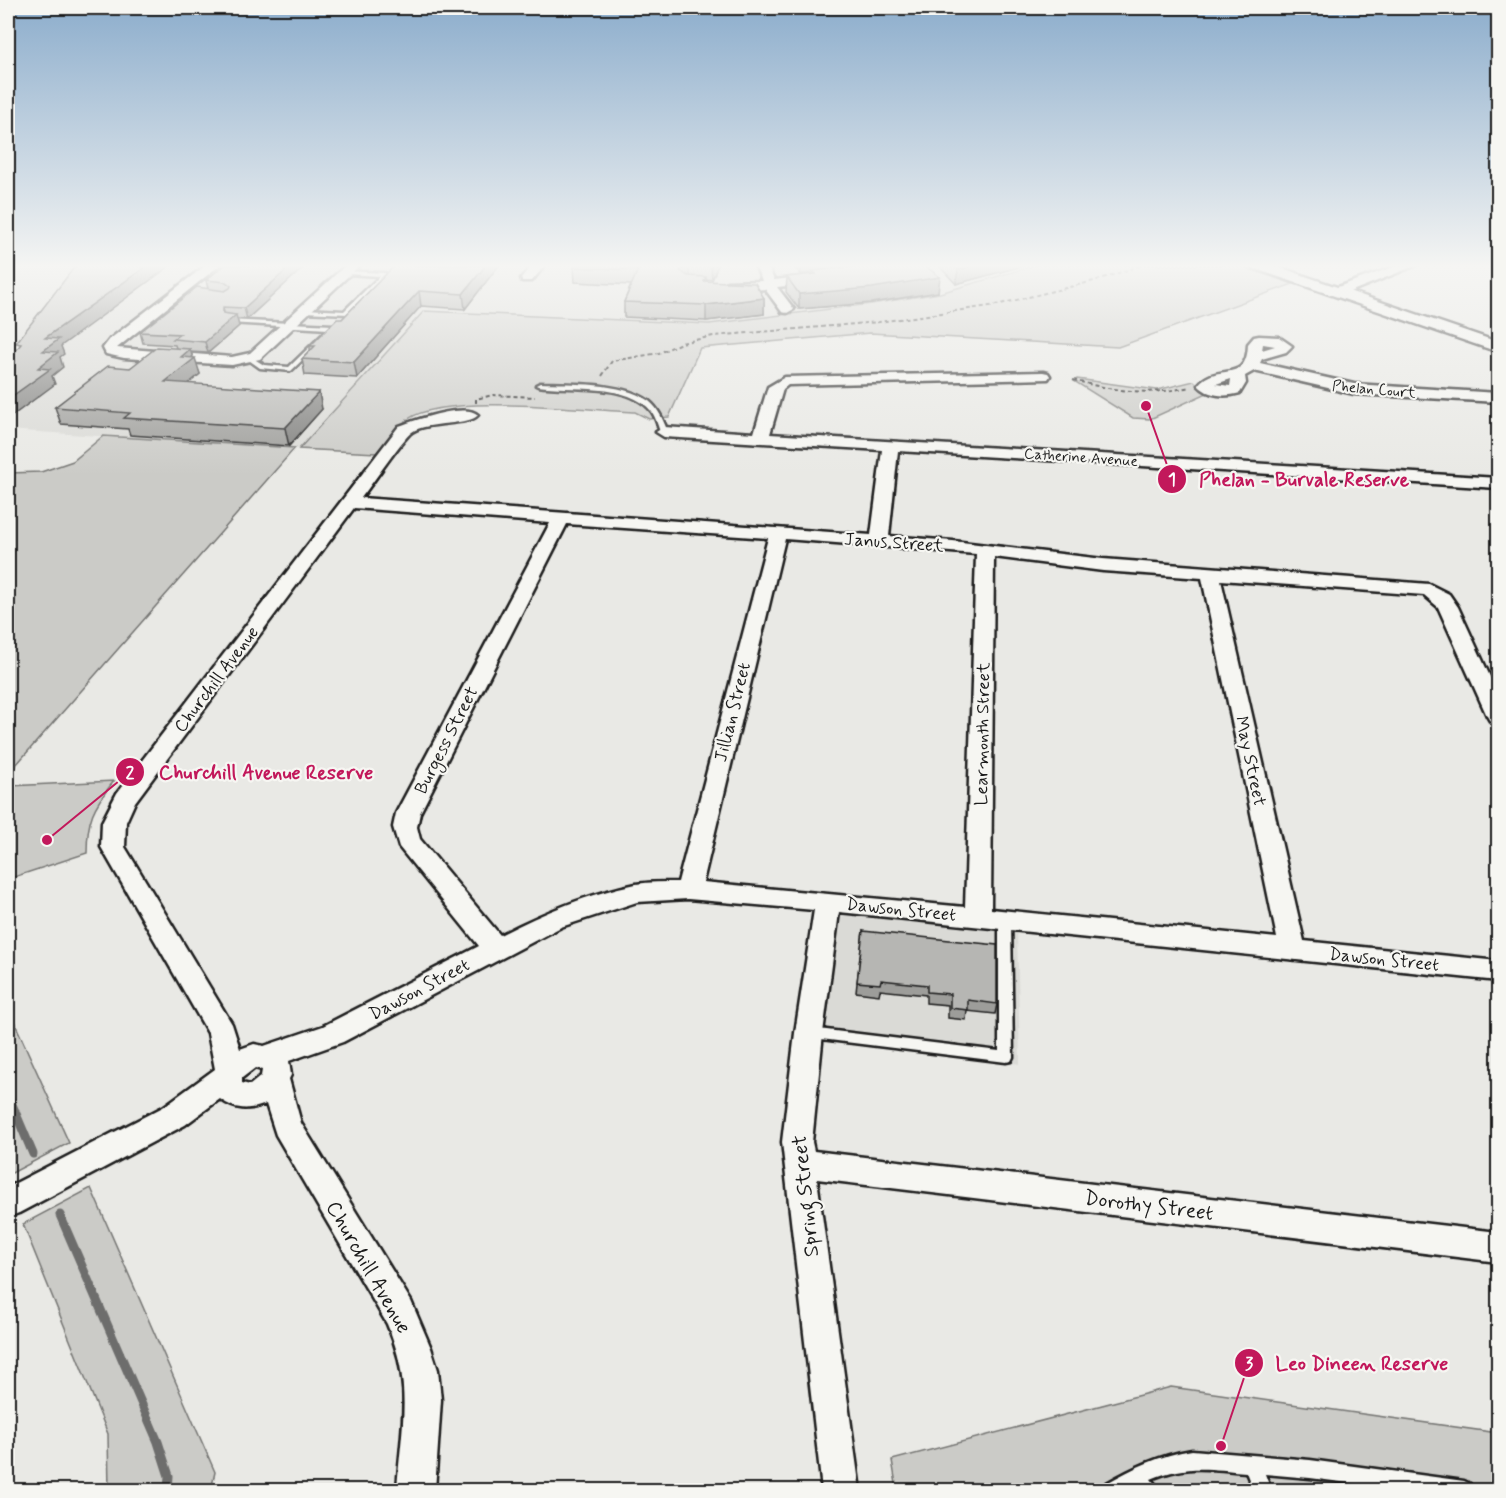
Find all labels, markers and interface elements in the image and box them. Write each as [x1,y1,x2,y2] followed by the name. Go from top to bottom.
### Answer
[1331,376,1417,404] street label: Phelan Court
[1023,444,1139,472] street label: Catherine Avenue
[1157,460,1422,498] callout: Phelan - Burvale Reserve
[1199,467,1410,494] text: Phelan - Burvale Reserve
[1168,468,1176,492] text: 1
[843,528,945,558] street label: Janus Street
[169,621,265,738] street label: Churchill Avenue
[709,660,757,764] street label: Jillian Street
[970,662,996,806] street label: Learmonth Street
[409,683,485,799] street label: Burgess Street
[1229,714,1271,808] street label: May Street
[115,753,387,791] callout: Churchill Avenue Reserve
[159,760,373,787] text: Churchill Avenue Reserve
[126,761,135,785] text: 2
[845,892,957,928] street label: Dawson Street
[1328,942,1440,978] street label: Dawson Street
[365,953,474,1026] street label: Dawson Street
[786,1133,828,1258] street label: Spring Street
[1083,1184,1215,1228] street label: Dorothy Street
[319,1196,417,1339] street label: Churchill Avenue
[1234,1344,1460,1382] callout: Leo Dineen Reserve
[1276,1351,1448,1378] text: Leo Dineen Reserve
[1245,1352,1254,1376] text: 3

